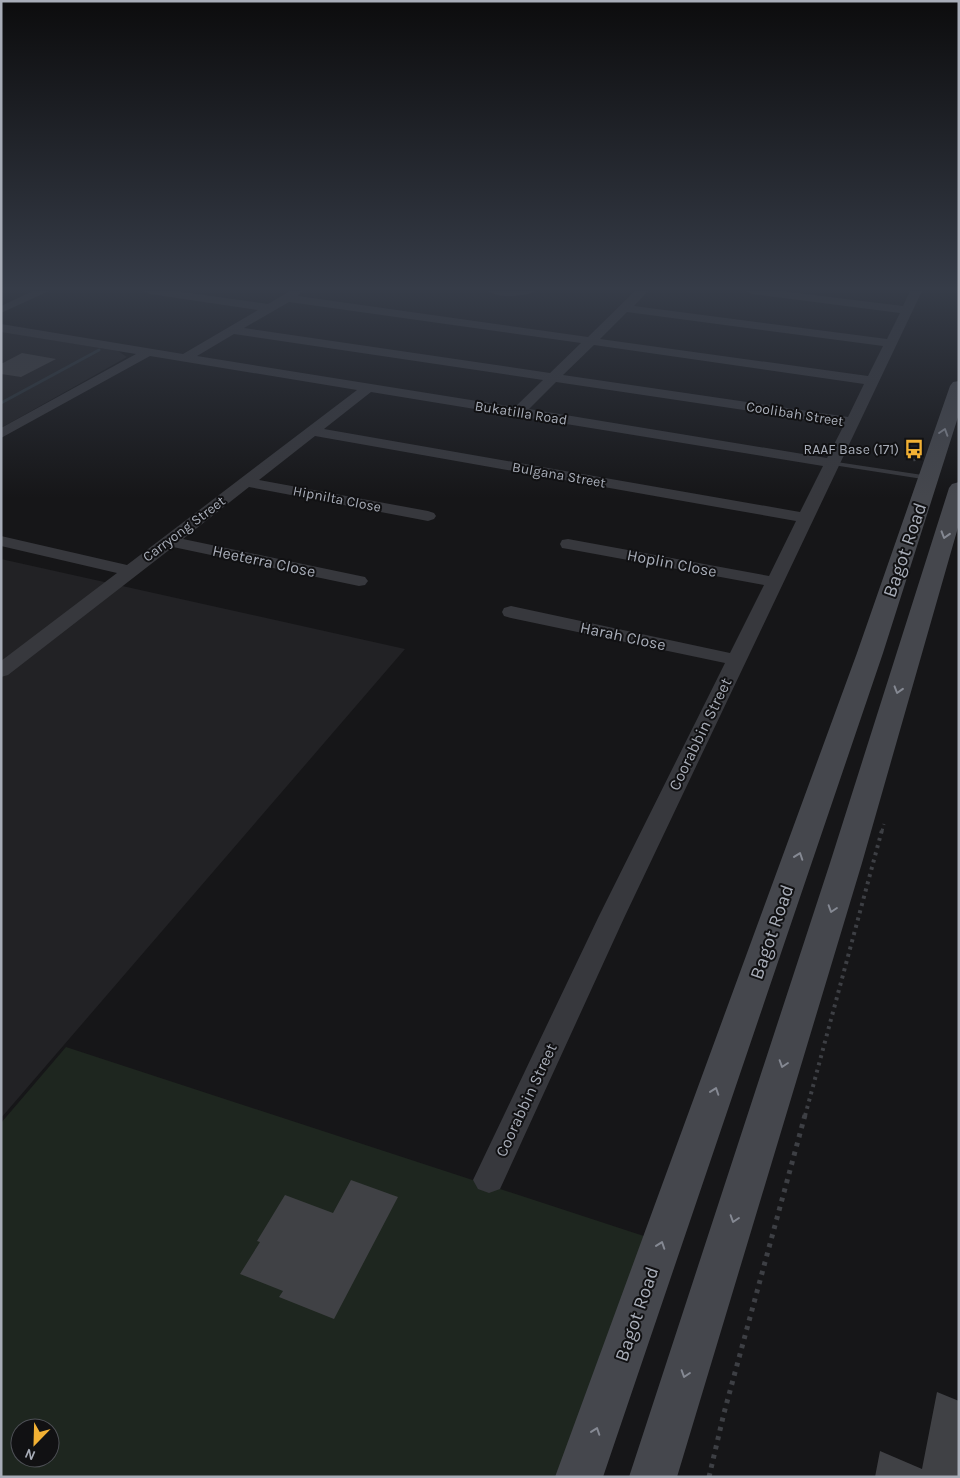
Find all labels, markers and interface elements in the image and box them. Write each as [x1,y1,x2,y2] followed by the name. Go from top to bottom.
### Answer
[474,397,568,429] street label: Bukatilla Road
[745,398,845,430] street label: Coolibah Street
[938,429,948,437] one-way arrow
[903,438,925,460] bus stop icon: RAAF Base (171)
[804,441,899,458] place label: RAAF Base (171)
[511,458,607,492] street label: Bulgana Street
[292,482,382,516] street label: Hipnilta Close
[139,493,229,565] street label: Carryong Street
[879,500,931,600] street label: Bagot Road
[940,530,950,538] one-way arrow
[211,541,317,581] street label: Heeterra Close
[625,545,719,581] street label: Hoplin Close
[578,618,668,654] street label: Harah Close
[665,675,735,793] street label: Coorabbin Street
[893,686,903,694] one-way arrow
[793,852,803,860] one-way arrow
[746,882,798,982] street label: Bagot Road
[827,905,837,913] one-way arrow
[491,1040,561,1160] street label: Coorabbin Street
[778,1060,788,1068] one-way arrow
[710,1088,720,1096] one-way arrow
[730,1215,740,1223] one-way arrow
[655,1241,665,1249] one-way arrow
[611,1264,663,1364] street label: Bagot Road
[681,1370,691,1378] one-way arrow
[10,1418,60,1468] north arrow
[590,1427,600,1436] one-way arrow
[22,1445,38,1464] text: N

